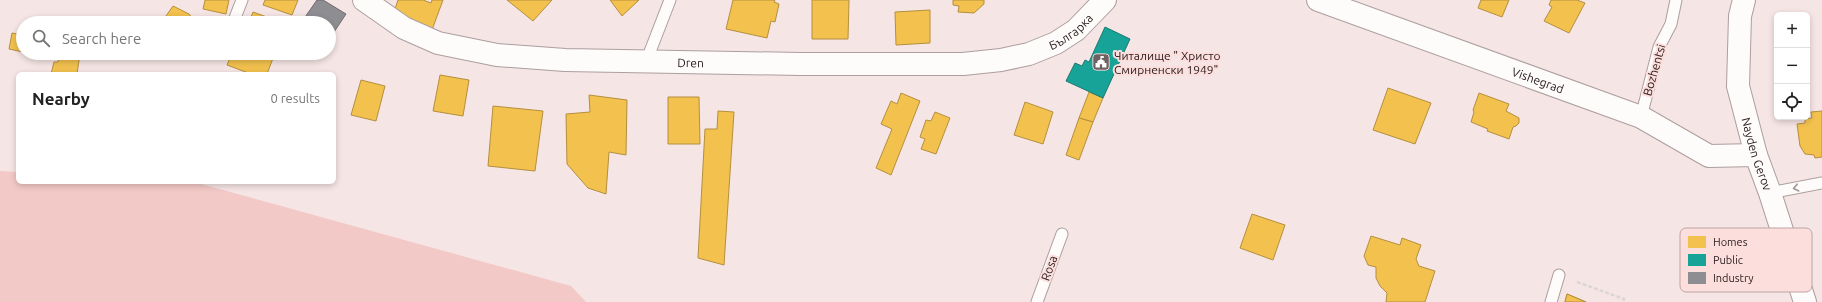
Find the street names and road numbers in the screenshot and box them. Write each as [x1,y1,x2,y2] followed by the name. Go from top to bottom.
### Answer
[1047,11,1095,52] street label: Българка
[1640,43,1668,97] street label: Bozhentsi
[677,55,704,69] street label: Dren
[1510,64,1566,95] street label: Vishegrad
[1740,116,1775,192] street label: Nayden Gerov
[1038,254,1060,282] street label: Rosa

